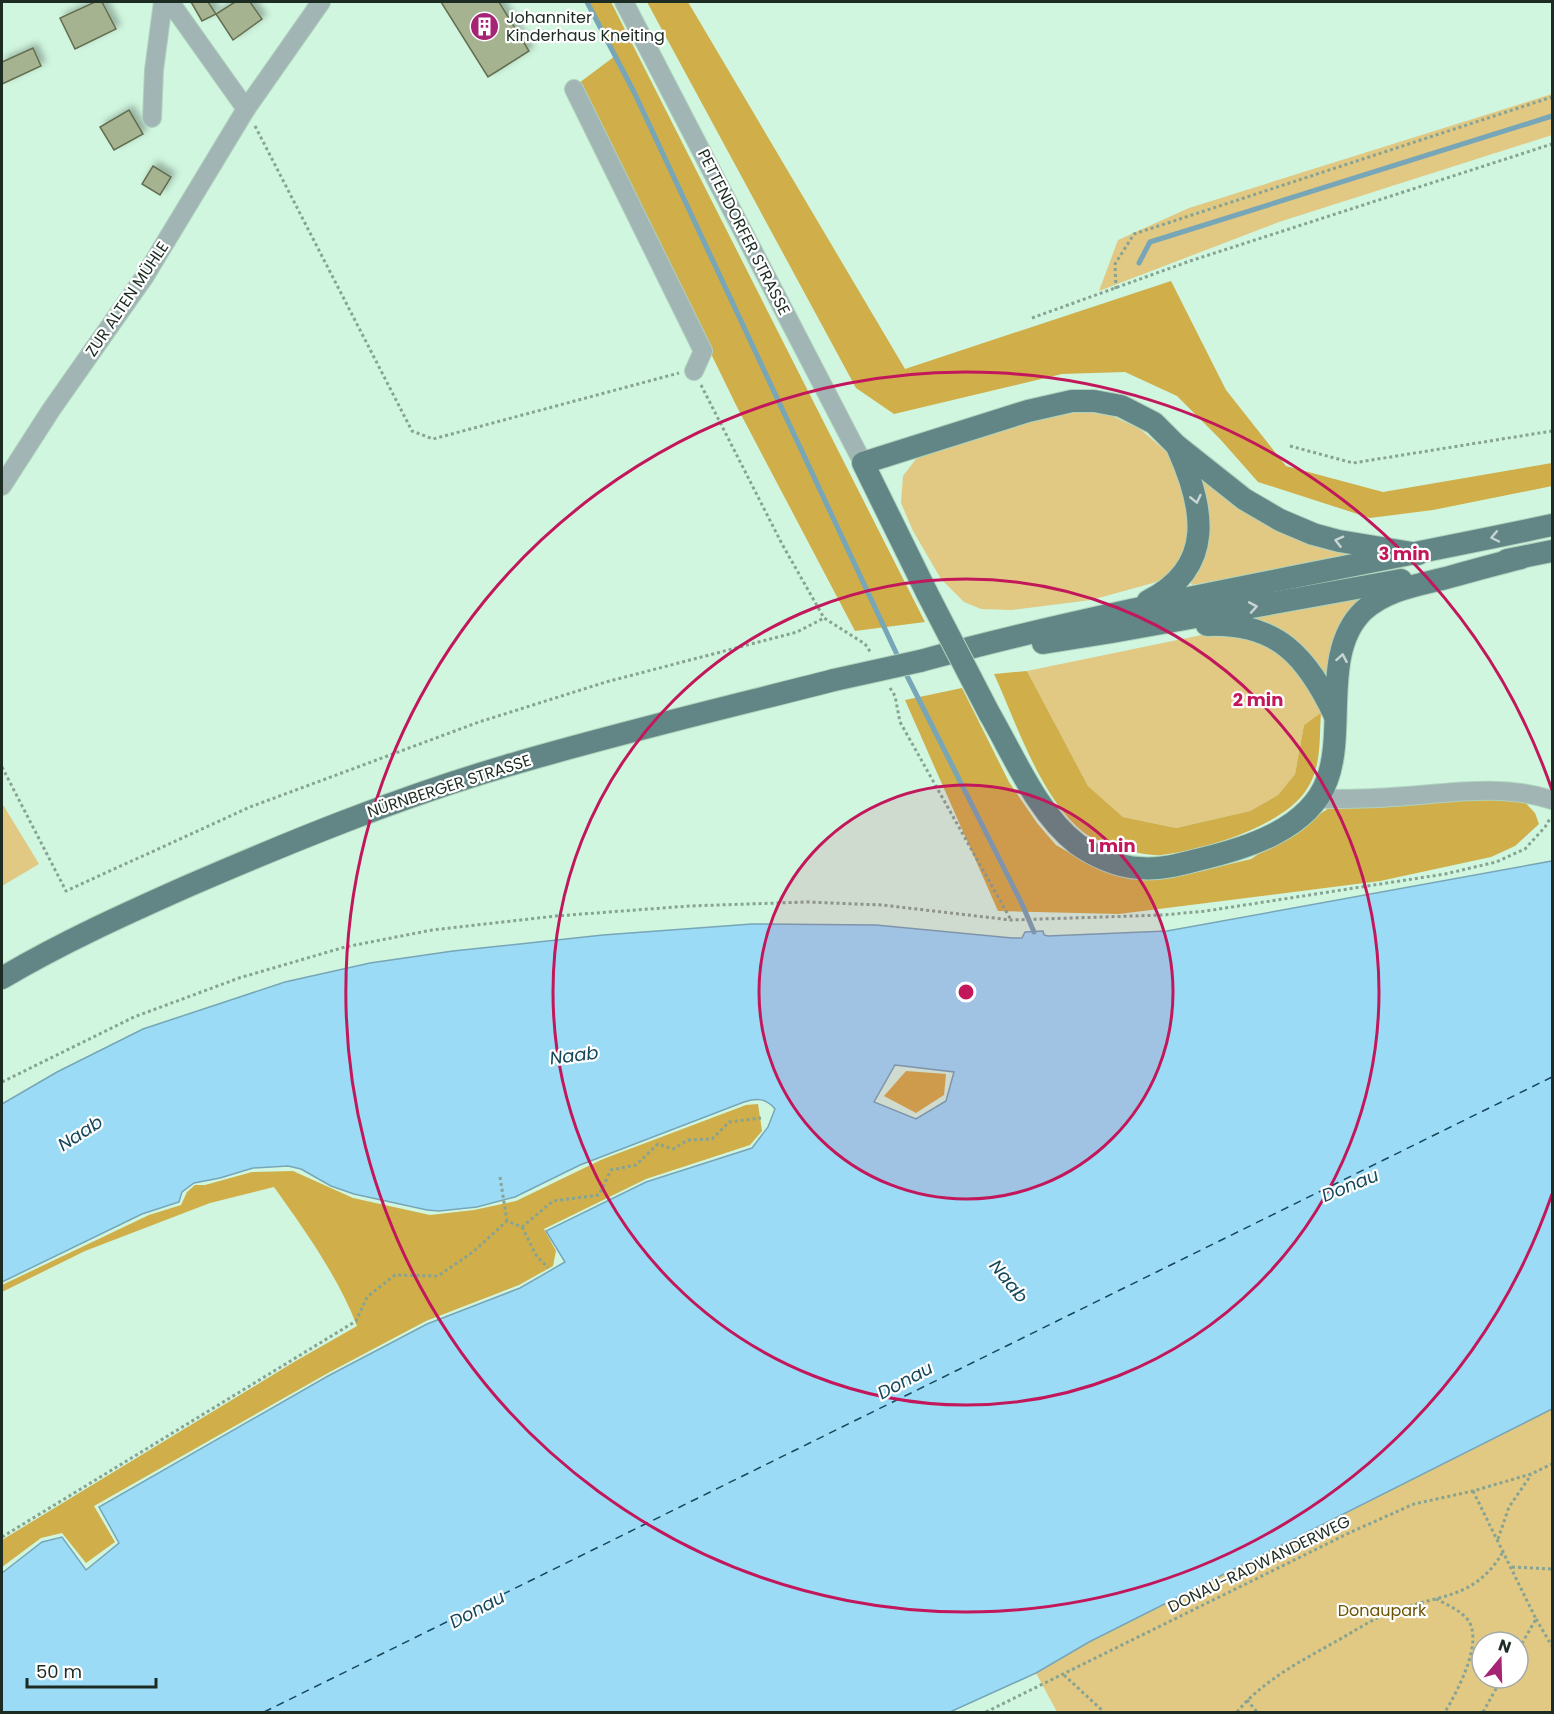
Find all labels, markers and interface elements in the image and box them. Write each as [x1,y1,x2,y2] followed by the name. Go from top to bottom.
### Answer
[506,6,665,47] place label: Johanniter Kinderhaus Kneiting
[469,10,501,42] building icon: Johanniter Kinderhaus Kneiting
[692,145,796,319] street label: PETTENDORFER STRASSE
[80,237,174,361] street label: ZUR ALTEN MÜHLE
[1189,494,1202,504] one-way arrow
[1491,530,1501,543] one-way arrow
[1335,535,1345,548] one-way arrow
[1378,541,1430,566] text: 3 min
[1247,601,1257,614] one-way arrow
[1335,654,1347,663] one-way arrow
[1233,687,1283,712] text: 2 min
[364,749,534,823] street label: NÜRNBERGER STRASSE
[1088,833,1136,858] text: 1 min
[956,982,976,1002] centre of rings
[548,1040,600,1070] water label: Naab
[53,1109,107,1157] water label: Naab
[1318,1162,1382,1208] water label: Donau
[984,1254,1034,1308] water label: Naab
[873,1355,937,1405] water label: Donau
[1164,1510,1354,1618] street label: DONAU-RADWANDERWEG
[445,1584,509,1634] water label: Donau
[1338,1599,1427,1622] park label: Donaupark
[1470,1630,1530,1690] north arrow
[1495,1633,1514,1659] text: N
[27,1651,156,1689] scale bar
[36,1659,82,1684] text: 50 m

